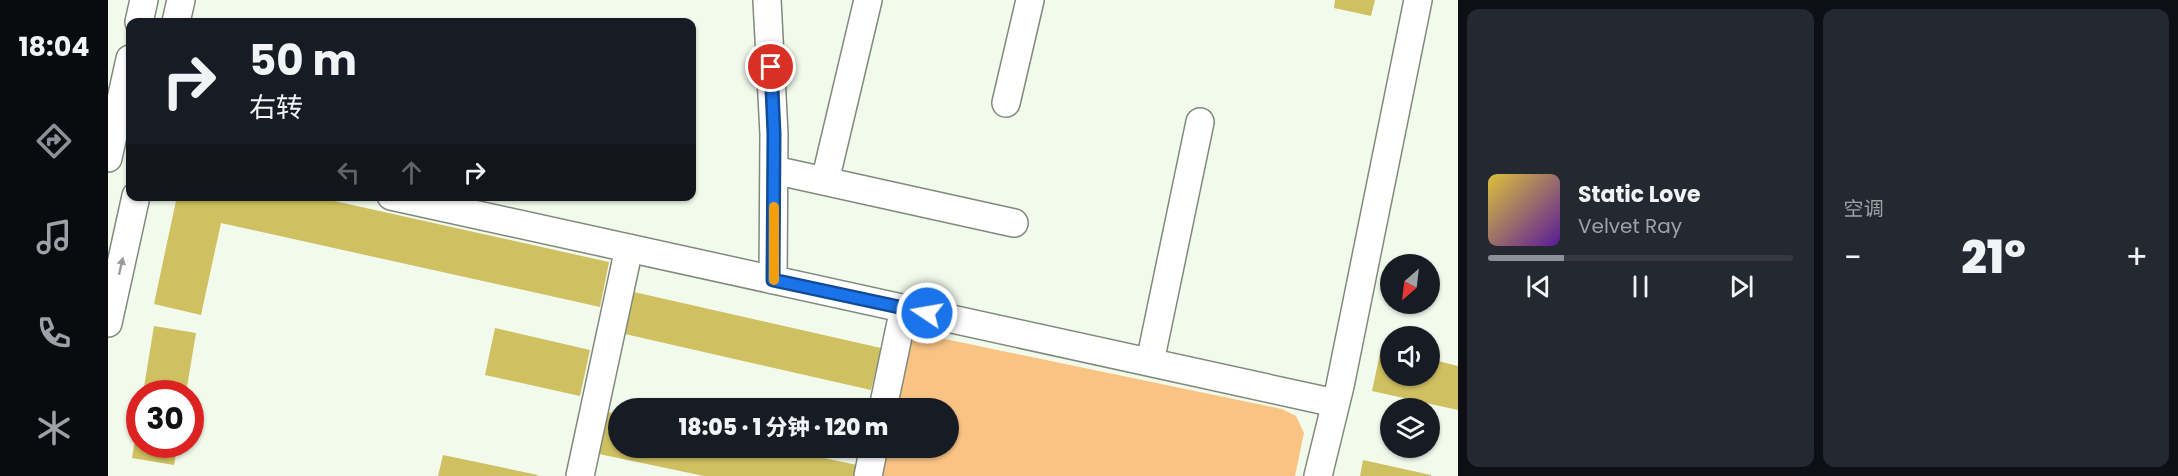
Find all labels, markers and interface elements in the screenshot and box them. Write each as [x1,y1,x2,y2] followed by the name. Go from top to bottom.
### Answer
[18,28,90,65] text: 18:04
[249,31,357,90] text: 50 m
[745,41,796,92] pin
[150,42,228,120] icon: right
[754,50,787,83] icon: arrive
[249,89,303,126] text: 右转
[33,120,75,162] icon: directions
[332,156,365,189] icon: left
[395,156,428,189] icon: ahead
[458,156,491,189] icon: right
[1578,179,1701,210] text: Static Love
[1844,195,1884,223] text: 空调
[1578,212,1682,240] text: Velvet Ray
[33,216,75,258] icon: music
[1961,226,2026,289] text: 21°
[1844,234,1862,281] text: −
[2125,234,2148,281] text: +
[1380,254,1440,314] north arrow
[1380,254,1440,458] map controls
[117,256,126,275] one-way arrow
[1522,270,1555,303] icon: previous
[1624,270,1657,303] icon: pause
[1725,270,1758,303] icon: next
[895,281,959,345] position arrow
[33,312,75,354] icon: phone
[1380,326,1440,386] button: sound
[126,380,204,458] speed limit sign: 30
[1380,398,1440,458] button: layers
[33,407,75,449] icon: climate
[679,412,888,443] text: 18:05 · 1 分钟 · 120 m

